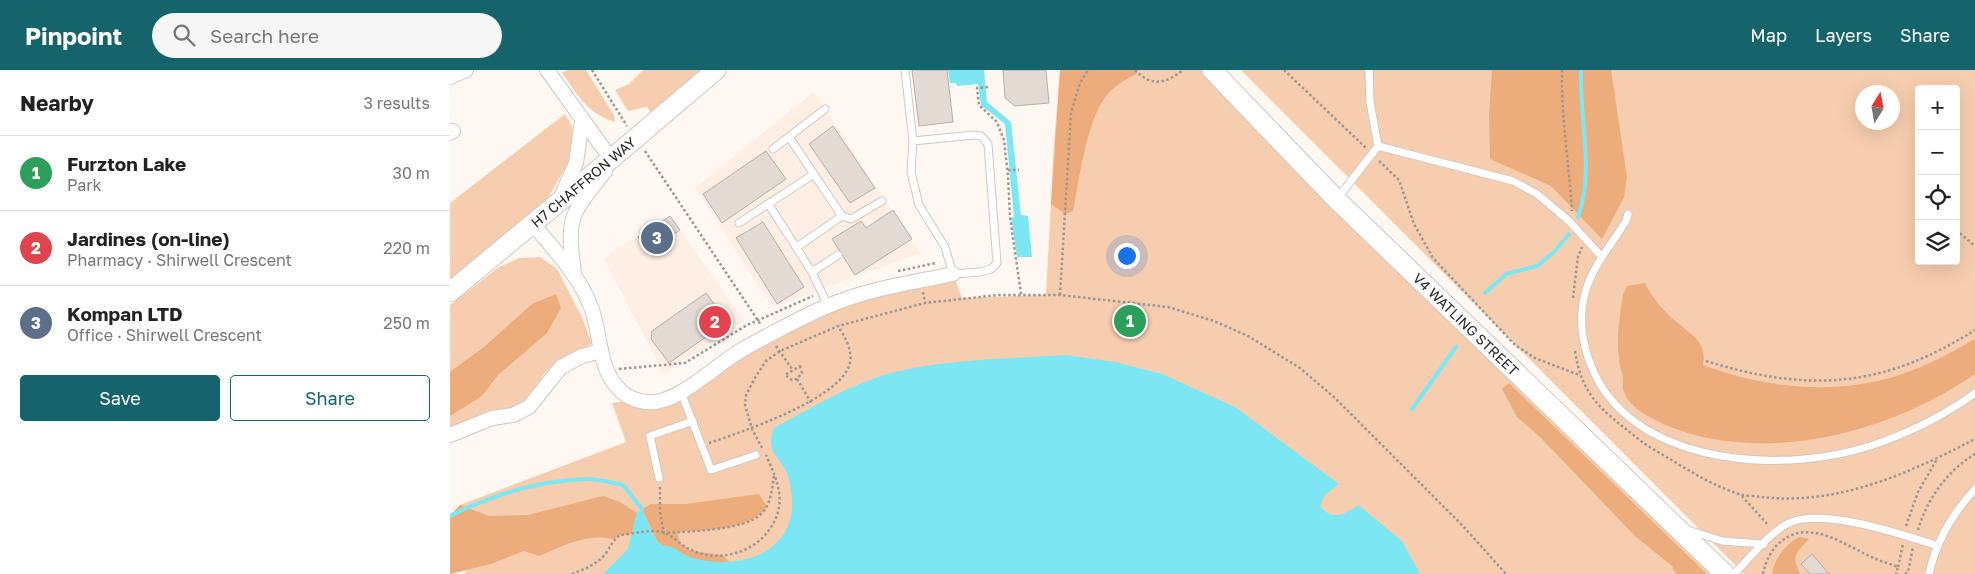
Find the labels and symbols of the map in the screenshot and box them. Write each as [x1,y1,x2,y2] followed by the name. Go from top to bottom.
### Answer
[1855,85,1900,130] north arrow
[527,133,639,231] street label: H7 CHAFFRON WAY
[641,219,673,257] pin: 3
[1114,243,1140,269] your location
[1410,269,1523,379] street label: V4 WATLING STREET
[1114,302,1146,340] pin: 1
[699,303,731,341] pin: 2

